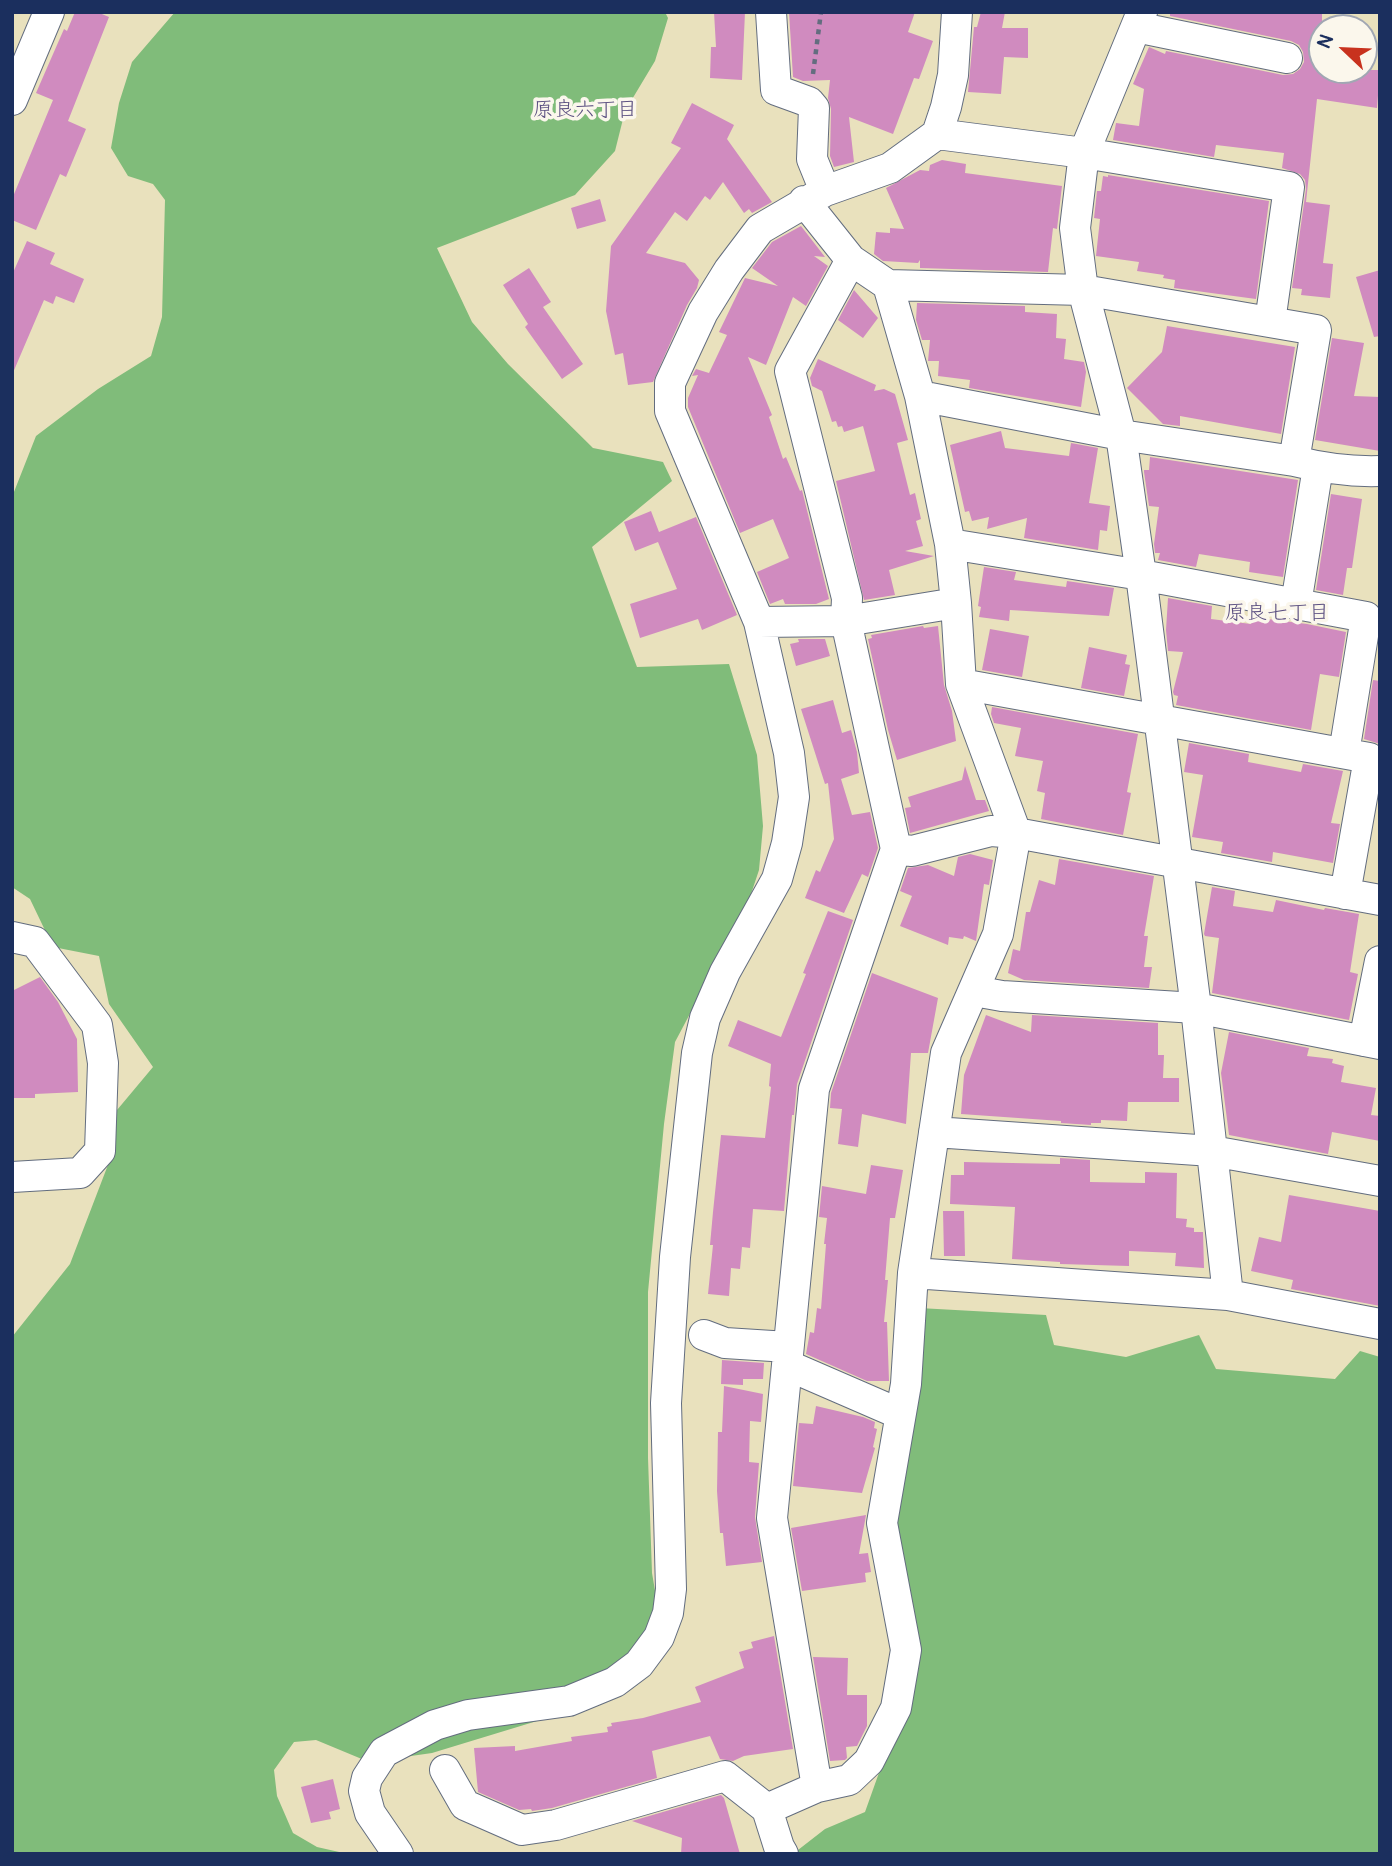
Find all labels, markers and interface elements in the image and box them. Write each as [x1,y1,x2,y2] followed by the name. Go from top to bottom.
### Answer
[1308,14,1378,84] north arrow
[1312,31,1339,52] text: N
[533,98,637,124] district label: 原良六丁目
[1225,601,1329,627] district label: 原良七丁目

